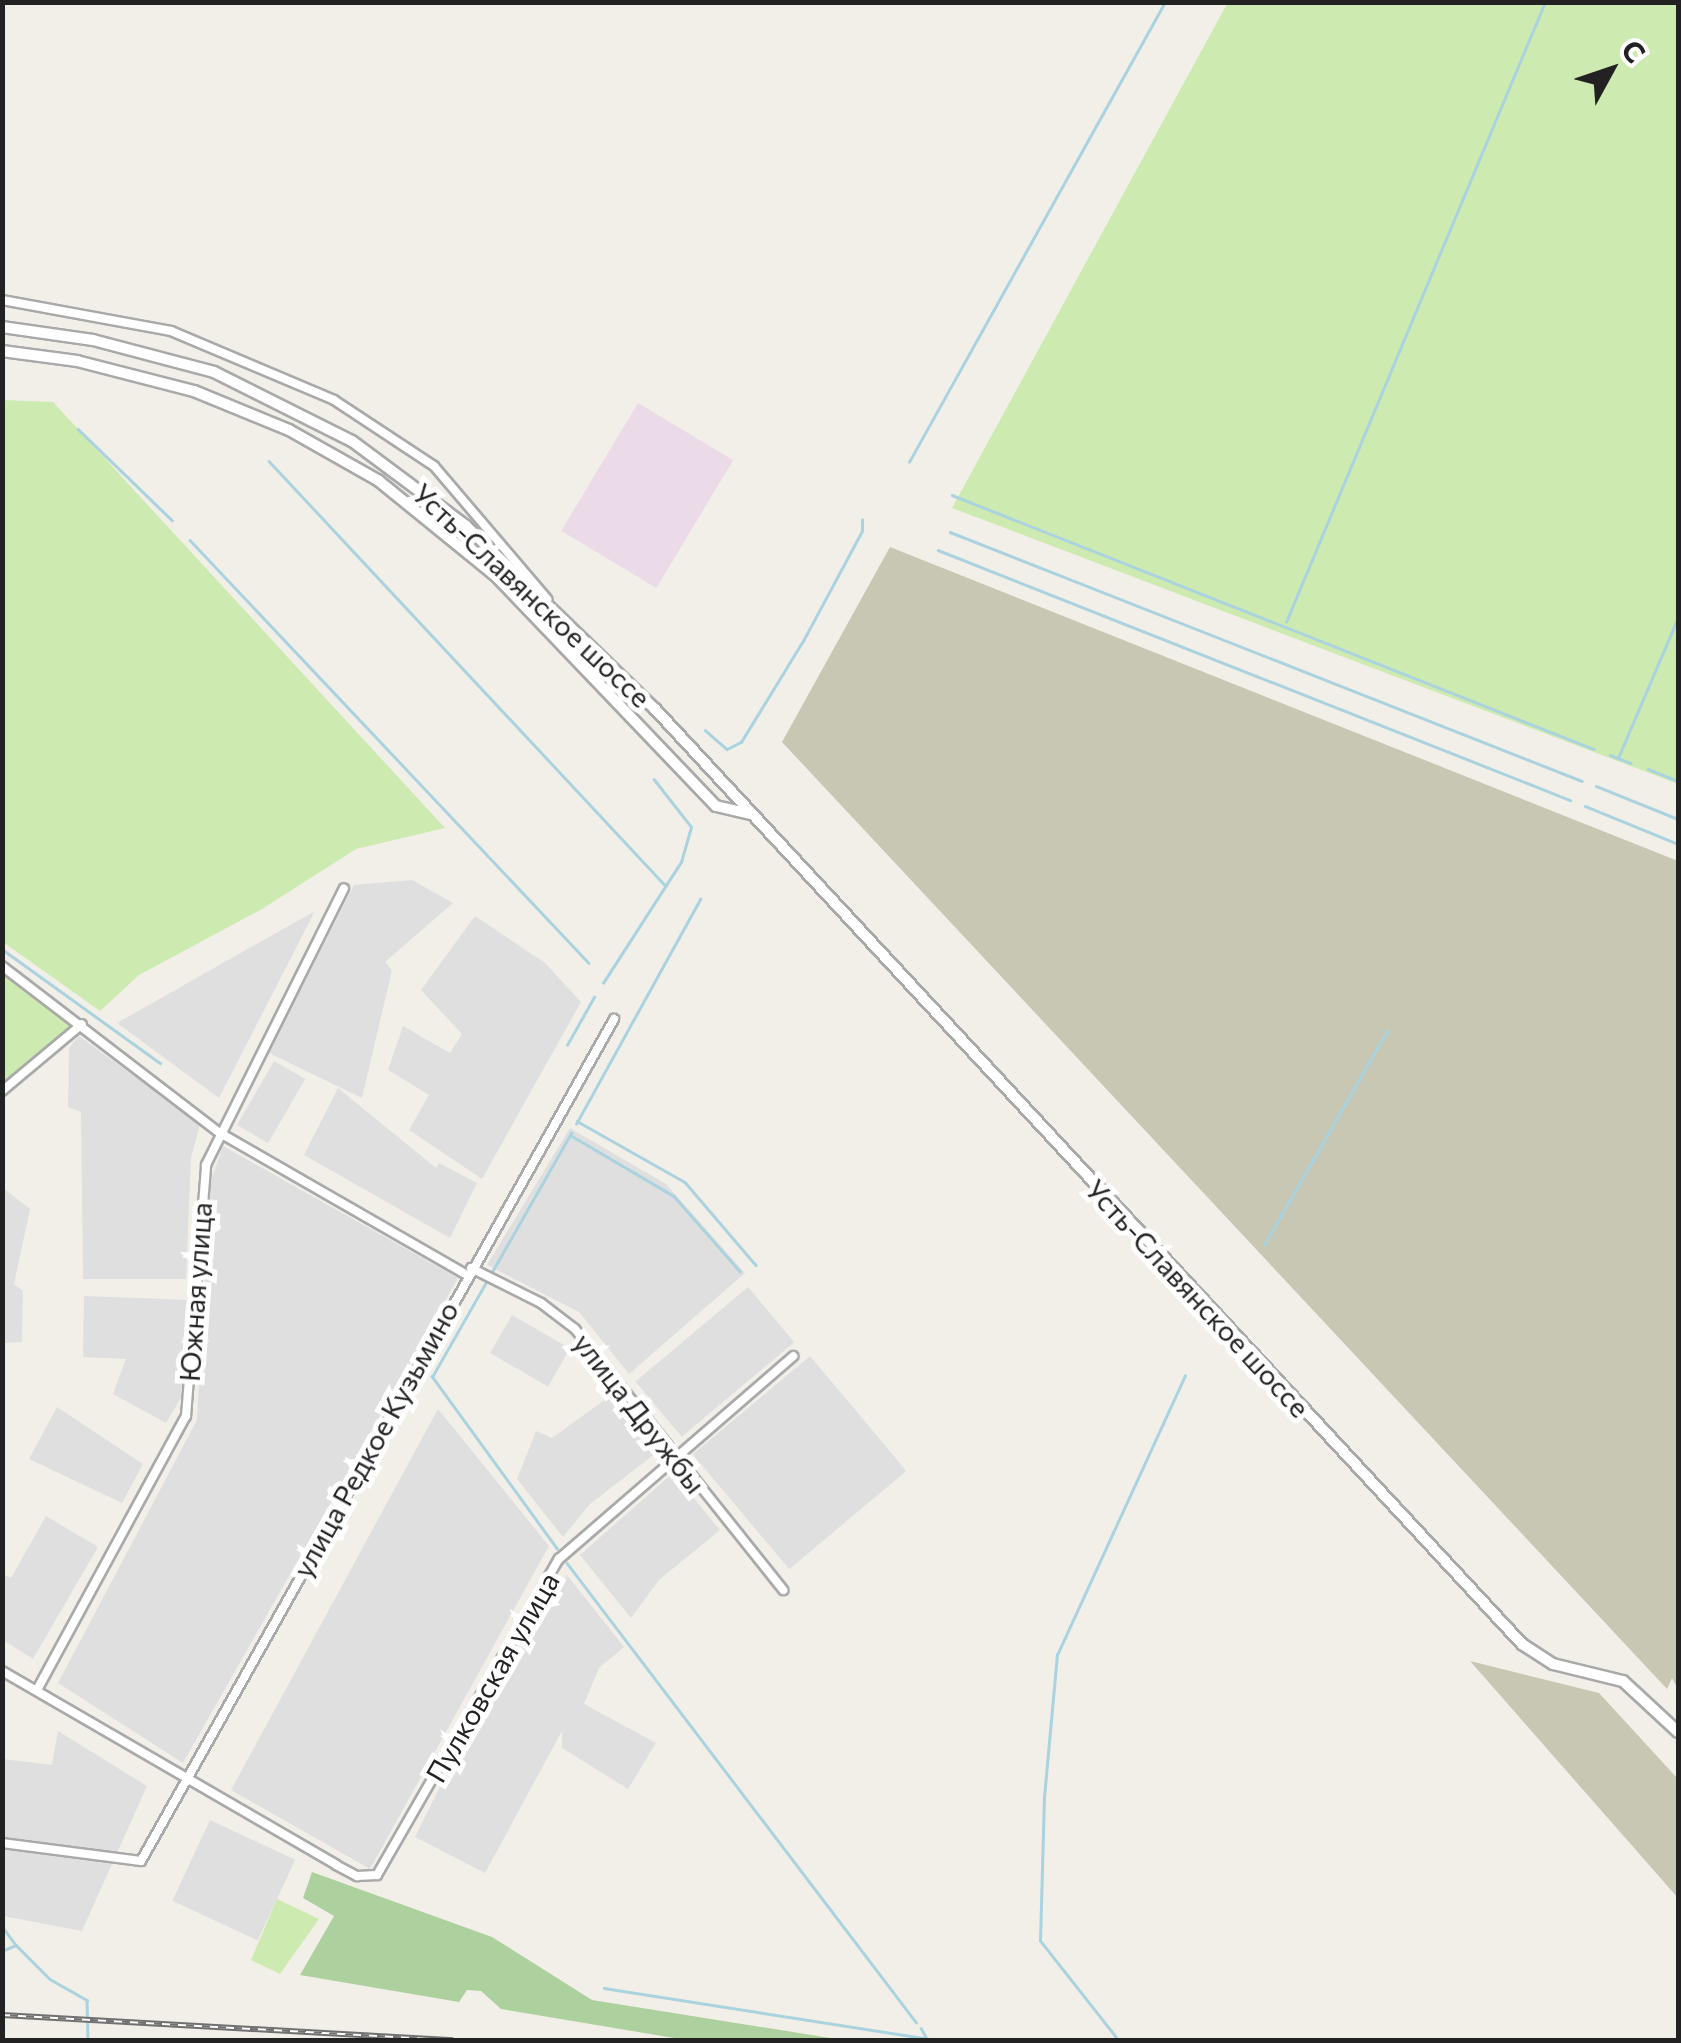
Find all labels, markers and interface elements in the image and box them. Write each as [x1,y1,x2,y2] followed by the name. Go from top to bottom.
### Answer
[1561,20,1661,120] north arrow
[1615,32,1653,69] text: С
[406,476,658,714] street label: Усть-Славянское шоссе
[1079,1172,1317,1424] street label: Усть-Славянское шоссе
[172,1201,218,1383] street label: Южная улица
[285,1295,465,1583] street label: улица Редкое Кузьмино
[567,1326,713,1500] street label: улица Дружбы
[418,1566,566,1788] street label: Пулковская улица

